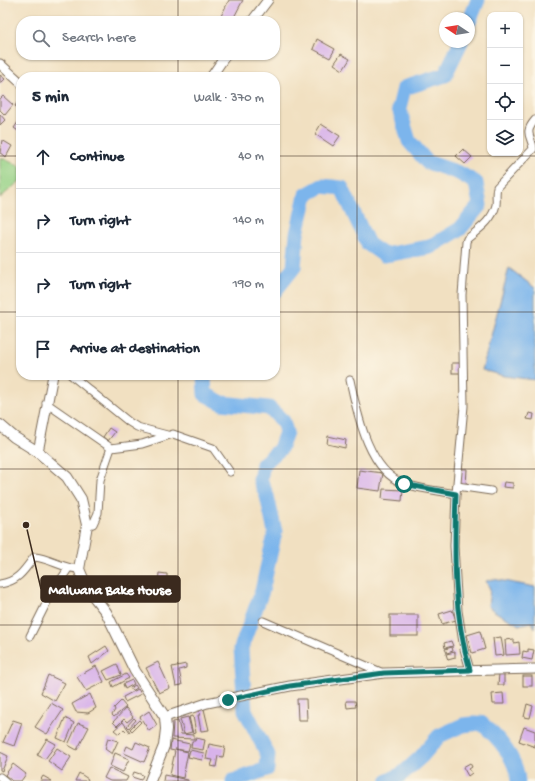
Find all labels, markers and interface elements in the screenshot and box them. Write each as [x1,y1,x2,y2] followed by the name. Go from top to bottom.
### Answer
[439,12,475,48] north arrow
[487,12,523,156] map controls
[487,12,523,48] button: +
[16,16,280,60] search box
[30,27,52,49] icon: search
[62,29,136,47] text: Search here
[487,48,523,84] button: −
[487,84,523,120] button: locate
[32,88,69,108] text: 5 min
[194,91,264,106] text: Walk · 370 m
[487,120,523,156] button: layers
[32,146,54,168] icon: ahead
[70,148,124,166] text: Continue
[238,149,264,164] text: 40 m
[32,210,54,232] icon: right
[70,212,130,230] text: Turn right
[233,213,264,228] text: 140 m
[32,274,54,296] icon: right
[70,276,130,294] text: Turn right
[233,277,264,292] text: 190 m
[32,338,54,360] icon: arrive
[70,340,200,358] text: Arrive at destination
[395,475,413,493] route start
[41,576,180,602] callout: Malwana Bake House
[49,583,172,600] text: Malwana Bake House
[219,691,237,709] route end

